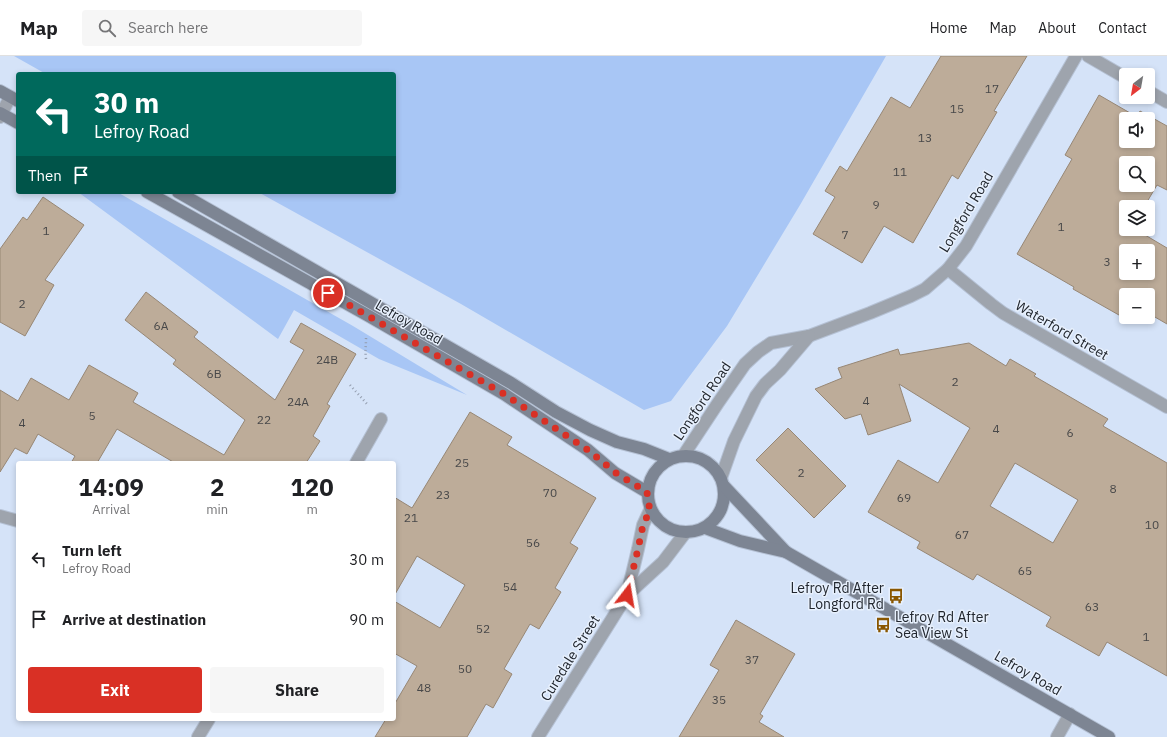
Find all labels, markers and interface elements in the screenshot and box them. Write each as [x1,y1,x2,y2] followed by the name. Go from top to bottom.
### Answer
[82,10,362,46] search box
[20,16,58,40] text: Map
[96,17,118,39] icon: search
[128,18,208,37] text: Search here
[930,19,967,37] text: Home
[989,19,1016,37] text: Map
[1038,19,1076,37] text: About
[1098,19,1147,37] text: Contact
[1119,68,1155,104] north arrow
[1119,68,1155,324] map controls
[985,81,999,96] house number: 17
[94,84,159,121] text: 30 m
[28,88,80,140] icon: left
[950,101,964,116] house number: 15
[1119,112,1155,148] button: sound
[94,120,190,143] text: Lefroy Road
[918,130,932,145] house number: 13
[1119,156,1155,192] button: search
[70,164,92,186] icon: arrive
[893,164,907,179] house number: 11
[28,166,62,185] text: Then
[935,168,997,256] street label: Longford Road
[872,197,880,212] house number: 9
[1119,200,1155,236] button: layers
[1057,219,1065,234] house number: 1
[42,223,50,238] house number: 1
[841,227,849,242] house number: 7
[1119,244,1155,280] button: +
[1103,254,1111,269] house number: 3
[311,276,345,310] pin
[317,282,339,304] icon: arrive
[1119,288,1155,324] button: −
[18,296,26,311] house number: 2
[372,296,446,348] street label: Lefroy Road
[1012,296,1112,364] street label: Waterford Street
[154,318,169,333] house number: 6A
[316,352,338,367] house number: 24B
[669,358,735,444] street label: Longford Road
[206,366,222,381] house number: 6B
[951,374,959,389] house number: 2
[862,393,870,408] house number: 4
[287,394,309,409] house number: 24A
[88,408,96,423] house number: 5
[257,412,271,427] house number: 22
[18,415,26,430] house number: 4
[992,421,1000,436] house number: 4
[1066,425,1074,440] house number: 6
[455,455,469,470] house number: 25
[797,465,805,480] house number: 2
[78,471,144,503] text: 14:09
[210,471,224,503] text: 2
[290,471,334,503] text: 120
[1109,481,1117,496] house number: 8
[543,485,557,500] house number: 70
[436,487,450,502] house number: 23
[897,490,911,505] house number: 69
[92,501,130,518] text: Arrival
[206,501,228,518] text: min
[306,501,318,518] text: m
[404,510,418,525] house number: 21
[1145,517,1159,532] house number: 10
[955,527,969,542] house number: 67
[526,535,540,550] house number: 56
[62,541,122,560] text: Turn left
[28,548,50,570] icon: left
[349,550,384,569] text: 30 m
[62,560,131,577] text: Lefroy Road
[1018,563,1032,578] house number: 65
[606,574,648,616] position arrow
[503,579,517,594] house number: 54
[790,579,884,613] place label: Lefroy Rd After Longford Rd
[887,587,905,605] bus stop icon: Lefroy Rd After Longford Rd
[1085,599,1099,614] house number: 63
[28,608,50,630] icon: arrive
[895,608,989,642] place label: Lefroy Rd After Sea View St
[62,610,206,629] text: Arrive at destination
[349,610,384,629] text: 90 m
[536,612,604,704] street label: Curedale Street
[874,616,892,634] bus stop icon: Lefroy Rd After Sea View St
[476,621,490,636] house number: 52
[1142,629,1150,644] house number: 1
[991,647,1065,699] street label: Lefroy Road
[745,652,759,667] house number: 37
[458,661,472,676] house number: 50
[28,667,202,713] button: Exit
[210,667,384,713] button: Share
[417,680,431,695] house number: 48
[712,692,726,707] house number: 35

